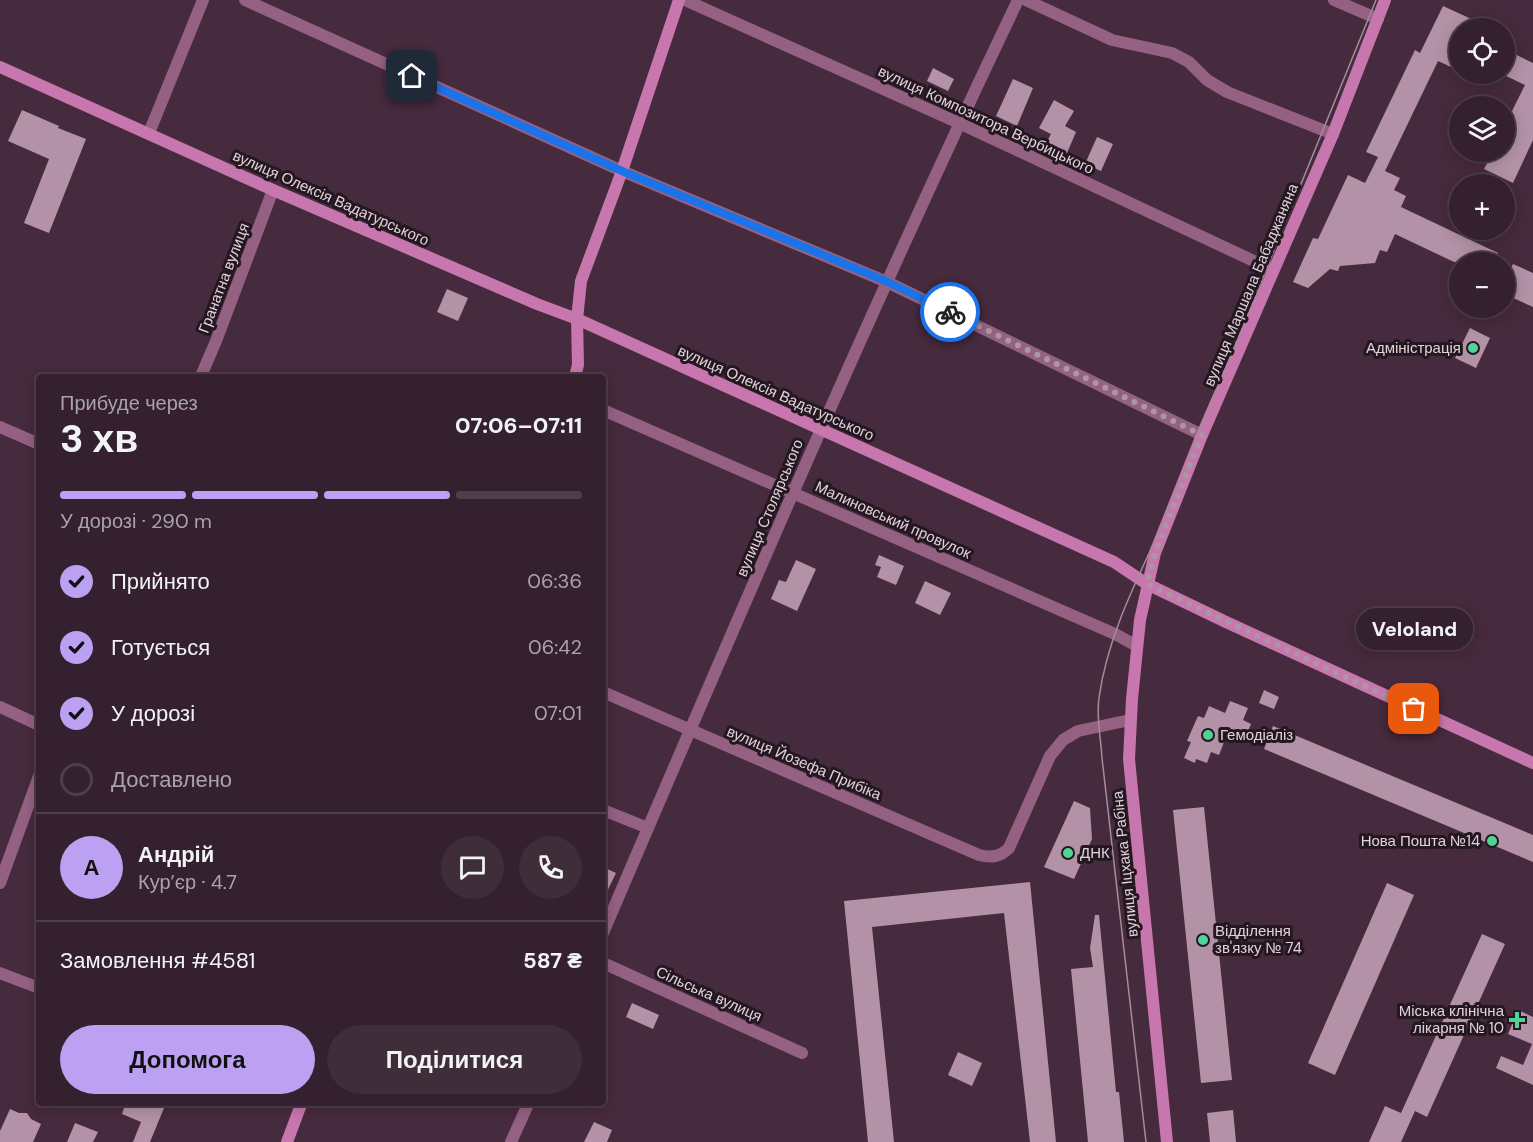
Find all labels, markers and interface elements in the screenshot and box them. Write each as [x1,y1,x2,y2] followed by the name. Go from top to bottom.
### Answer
[1449,18,1515,318] map controls
[1449,18,1515,84] button: locate
[386,50,437,101] pin
[395,59,428,92] icon: home
[875,61,1097,179] street label: вулиця Композитора Вербицького
[1449,96,1515,162] button: layers
[230,146,432,250] street label: вулиця Олексія Вадатурського
[1449,174,1515,240] button: +
[1199,180,1303,389] street label: вулиця Маршала Бабаджаняна
[194,220,254,336] street label: Гранатна вулиця
[1449,252,1515,318] button: −
[920,282,980,342] courier
[934,296,967,329] icon: bike
[1366,338,1461,358] place label: Адміністрація
[675,341,877,445] street label: вулиця Олексія Вадатурського
[1466,341,1480,355] marker: Адміністрація
[60,390,198,416] text: Прибуде через
[455,411,582,440] text: 07:06–07:11
[60,413,138,464] text: 3 хв
[732,436,808,580] street label: вулиця Столярського
[812,477,974,564] street label: Малиновський провулок
[60,508,212,534] text: У дорозі · 290 m
[60,565,93,598] icon: check
[111,567,210,596] text: Прийнято
[527,568,582,594] text: 06:36
[1356,607,1472,649] callout: Veloland
[1372,616,1457,642] text: Veloland
[60,631,93,664] icon: check
[111,633,210,662] text: Готується
[528,634,582,660] text: 06:42
[1388,683,1439,734] pin
[1397,692,1430,725] icon: bag
[60,697,93,730] icon: check
[111,699,195,728] text: У дорозі
[534,700,582,726] text: 07:01
[724,721,885,805] street label: вулиця Йозефа Прибіка
[1220,725,1293,745] place label: Гемодіаліз
[1201,728,1215,742] marker: Гемодіаліз
[111,765,232,794] text: Доставлено
[1107,789,1143,938] street label: вулиця Іцхака Рабіна
[1361,831,1480,851] place label: Нова Пошта №14
[1485,834,1499,848] marker: Нова Пошта №14
[441,836,504,899] button: chat
[519,836,582,899] button: phone
[138,840,214,869] text: Андрій
[1080,843,1110,863] place label: ДНК
[1061,846,1075,860] marker: ДНК
[84,853,99,882] text: А
[138,869,237,895] text: Кур’єр · 4.7
[1215,921,1302,958] place label: Відділення зв'язку № 74
[1196,933,1210,947] marker: Відділення зв'язку № 74
[60,946,255,975] text: Замовлення #4581
[523,946,582,975] text: 587 ₴
[653,962,765,1026] street label: Сільська вулиця
[1399,1001,1505,1038] place label: Міська клінічна лікарня № 10
[1508,1011,1526,1029] marker: Міська клінічна лікарня № 10
[60,1025,315,1094] button: Допомога
[327,1025,582,1094] button: Поділитися

